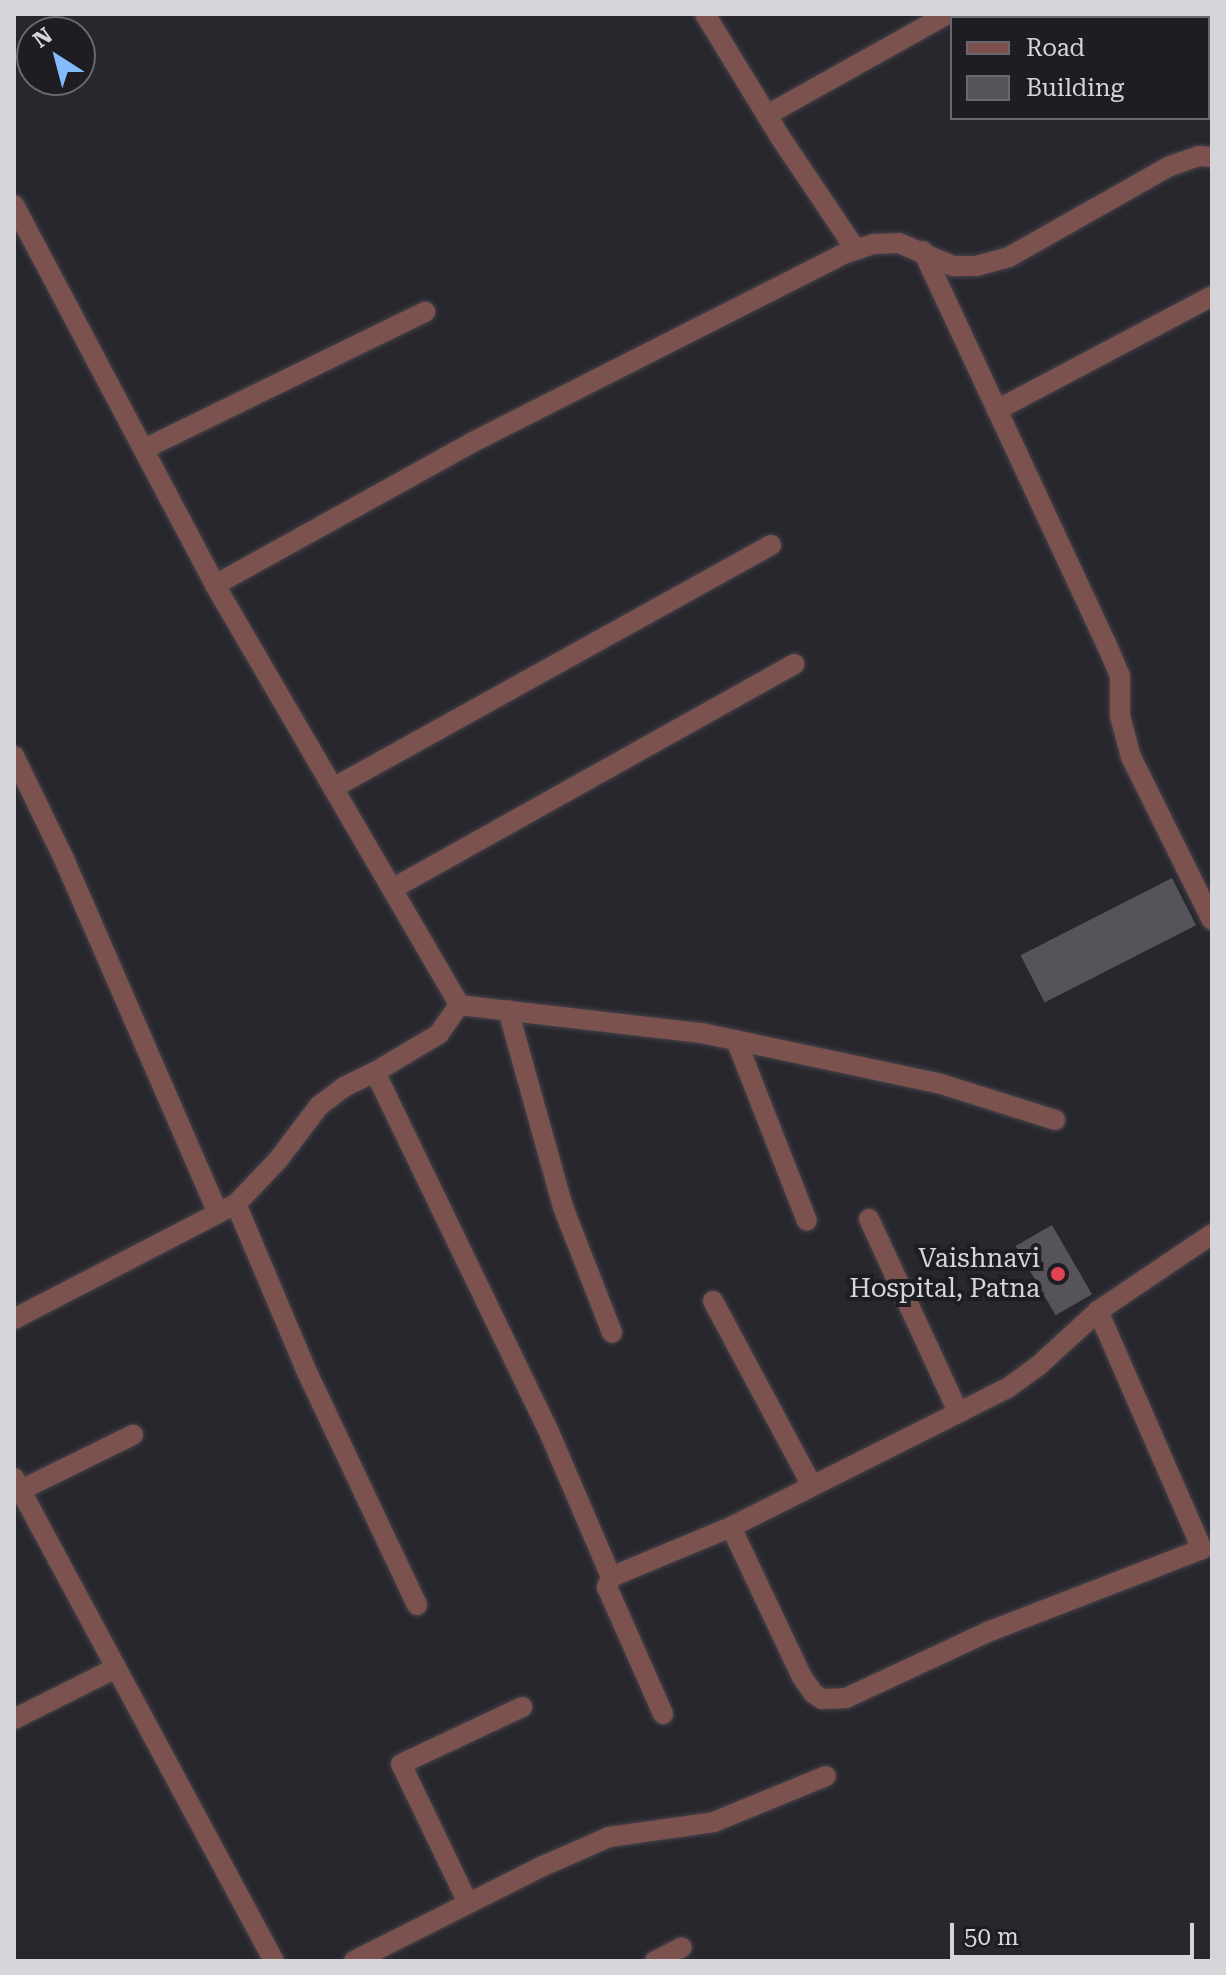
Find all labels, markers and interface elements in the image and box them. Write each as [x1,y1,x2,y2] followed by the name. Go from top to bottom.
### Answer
[16,16,96,96] north arrow
[950,16,1210,120] legend
[29,23,57,53] text: N
[1026,34,1085,62] text: Road
[1026,74,1124,102] text: Building
[849,1243,1040,1304] place label: Vaishnavi Hospital, Patna
[1047,1263,1069,1285] marker: Vaishnavi Hospital, Patna
[954,1907,1198,1957] scale bar
[964,1923,1019,1951] text: 50 m

